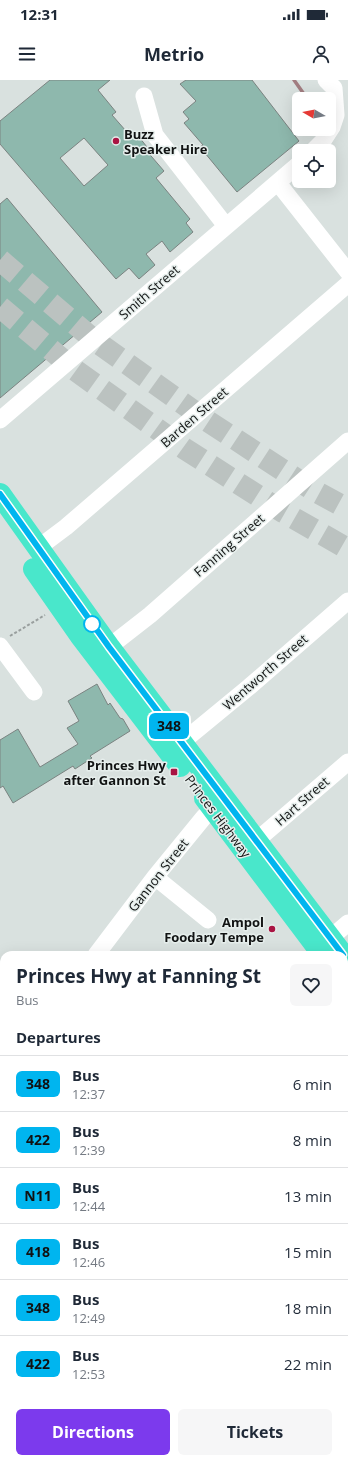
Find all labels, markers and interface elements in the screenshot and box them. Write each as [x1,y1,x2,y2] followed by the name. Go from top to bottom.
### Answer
[20,4,59,24] text: 12:31
[144,42,204,66] text: Metrio
[16,43,38,65] icon: menu
[310,43,332,65] icon: person
[292,92,336,136] north arrow
[292,92,336,188] map controls
[124,125,208,158] place label: Buzz Speaker Hire
[111,136,121,146] marker: Buzz Speaker Hire
[292,144,336,188] button: locate
[115,260,183,323] street label: Smith Street
[156,382,232,451] street label: Barden Street
[190,509,268,581] street label: Fanning Street
[83,615,101,633] unlabelled marker
[219,630,312,714] street label: Wentworth Street
[146,713,192,739] line badge: 348
[157,716,181,735] text: 348
[63,756,167,789] place label: Princes Hwy after Gannon St
[169,767,179,777] marker: Princes Hwy after Gannon St
[181,771,255,861] street label: Princes Highway
[271,772,333,830] street label: Hart Street
[124,834,192,915] street label: Gannon Street
[164,913,264,946] place label: Ampol Foodary Tempe
[267,924,277,934] marker: Ampol Foodary Tempe
[16,963,261,989] text: Princes Hwy at Fanning St
[290,964,332,1006] button: heart
[16,991,39,1009] text: Bus
[16,1027,101,1047] text: Departures
[72,1065,99,1085] text: Bus
[26,1074,50,1093] text: 348
[293,1074,332,1094] text: 6 min
[72,1085,105,1103] text: 12:37
[72,1121,99,1141] text: Bus
[26,1130,50,1149] text: 422
[293,1130,332,1150] text: 8 min
[72,1141,105,1159] text: 12:39
[72,1177,99,1197] text: Bus
[24,1186,52,1205] text: N11
[284,1186,332,1206] text: 13 min
[72,1197,105,1215] text: 12:44
[72,1233,99,1253] text: Bus
[26,1242,50,1261] text: 418
[284,1242,332,1262] text: 15 min
[72,1253,105,1271] text: 12:46
[72,1289,99,1309] text: Bus
[26,1298,50,1317] text: 348
[284,1298,332,1318] text: 18 min
[72,1309,105,1327] text: 12:49
[72,1345,99,1365] text: Bus
[26,1354,50,1373] text: 422
[284,1354,332,1374] text: 22 min
[72,1365,105,1383] text: 12:53
[16,1409,170,1455] button: Directions
[178,1409,332,1455] button: Tickets

